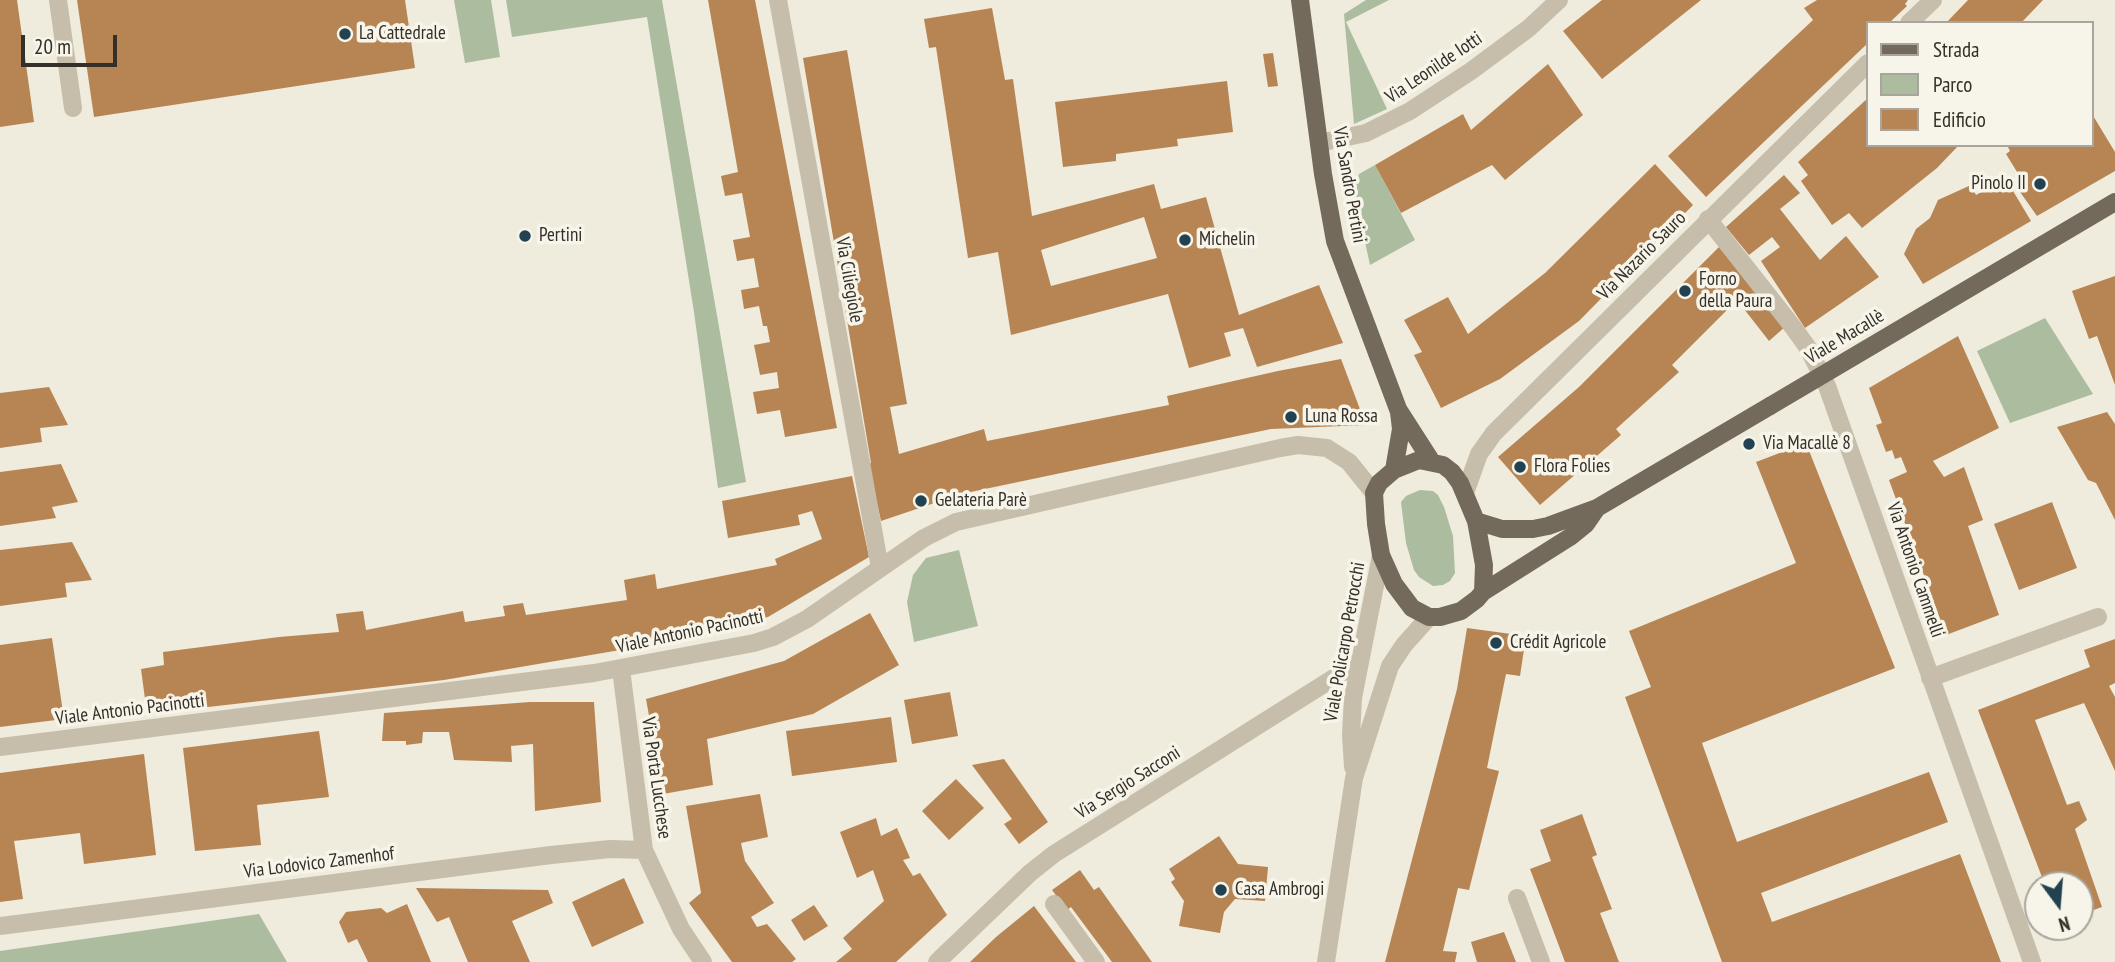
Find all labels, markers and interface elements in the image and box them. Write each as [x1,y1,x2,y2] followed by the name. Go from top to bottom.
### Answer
[24,21,121,65] scale bar
[1867,21,2094,147] legend
[359,23,446,45] place label: La Cattedrale
[337,26,353,42] marker: La Cattedrale
[1381,27,1487,109] street label: Via Leonilde Iotti
[34,33,71,60] text: 20 m
[1933,36,1979,63] text: Strada
[1933,71,1972,98] text: Parco
[1933,106,1986,133] text: Edificio
[1328,125,1370,245] street label: Via Sandro Pertini
[1971,173,2026,195] place label: Pinolo II
[2032,176,2048,192] marker: Pinolo II
[1593,207,1691,305] street label: Via Nazario Sauro
[539,225,582,247] place label: Pertini
[517,228,533,244] marker: Pertini
[1199,229,1255,251] place label: Michelin
[1177,232,1193,248] marker: Michelin
[830,235,868,325] street label: Via Ciliegiole
[1699,269,1772,313] place label: Forno della Paura
[1677,283,1693,299] marker: Forno della Paura
[1802,305,1888,369] street label: Viale Macallè
[1305,406,1378,428] place label: Luna Rossa
[1283,409,1299,425] marker: Luna Rossa
[1763,433,1851,455] place label: Via Macallè 8
[1741,436,1757,452] marker: Via Macallè 8
[1534,456,1610,478] place label: Flora Folies
[1512,459,1528,475] marker: Flora Folies
[935,490,1027,512] place label: Gelateria Parè
[913,493,929,509] marker: Gelateria Parè
[1881,499,1949,641] street label: Via Antonio Cammelli
[1320,560,1370,724] street label: Viale Policarpo Petrocchi
[614,605,766,659] street label: Viale Antonio Pacinotti
[1510,632,1606,654] place label: Crédit Agricole
[1488,635,1504,651] marker: Crédit Agricole
[54,690,206,730] street label: Viale Antonio Pacinotti
[636,716,676,840] street label: Via Porta Lucchese
[1071,742,1185,824] street label: Via Sergio Sacconi
[242,842,396,884] street label: Via Lodovico Zamenhof
[2024,871,2094,941] north arrow
[1235,879,1324,901] place label: Casa Ambrogi
[1213,882,1229,898] marker: Casa Ambrogi
[2056,911,2072,937] text: N

